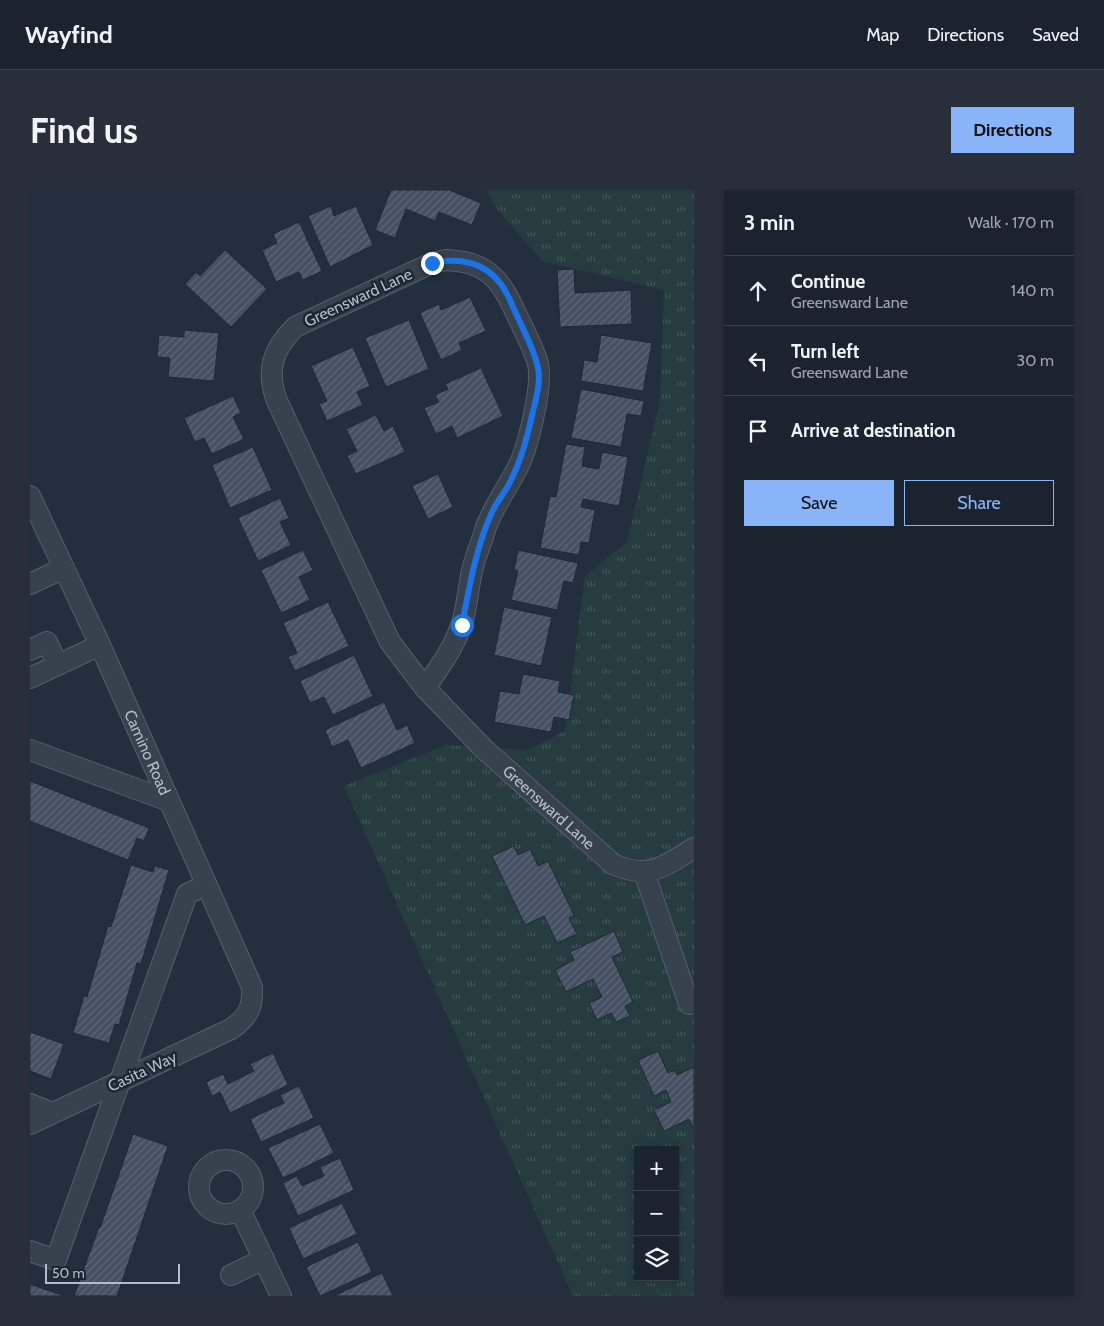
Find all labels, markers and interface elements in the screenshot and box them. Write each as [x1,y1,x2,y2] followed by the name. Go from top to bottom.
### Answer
[25,20,113,49] text: Wayfind
[866,24,899,46] text: Map
[927,24,1004,46] text: Directions
[1032,24,1079,46] text: Saved
[951,107,1074,153] button: Directions
[30,109,138,152] text: Find us
[744,210,795,235] text: 3 min
[968,213,1054,232] text: Walk · 170 m
[421,252,444,275] route end
[301,264,415,331] street label: Greensward Lane
[791,270,865,293] text: Continue
[744,277,772,305] icon: ahead
[1011,281,1054,300] text: 140 m
[791,293,908,312] text: Greensward Lane
[791,340,859,363] text: Turn left
[744,347,772,375] icon: left
[1017,351,1054,370] text: 30 m
[791,363,908,382] text: Greensward Lane
[744,417,772,445] icon: arrive
[791,419,955,442] text: Arrive at destination
[744,480,894,526] button: Save
[904,480,1054,526] button: Share
[451,614,474,637] route start
[120,707,174,798] street label: Camino Road
[499,761,599,853] street label: Greensward Lane
[105,1047,180,1096] street label: Casita Way
[634,1146,679,1281] map controls
[634,1146,679,1191] button: +
[634,1191,679,1236] button: −
[634,1236,679,1281] button: layers
[45,1261,180,1284] scale bar
[52,1264,85,1282] text: 50 m

